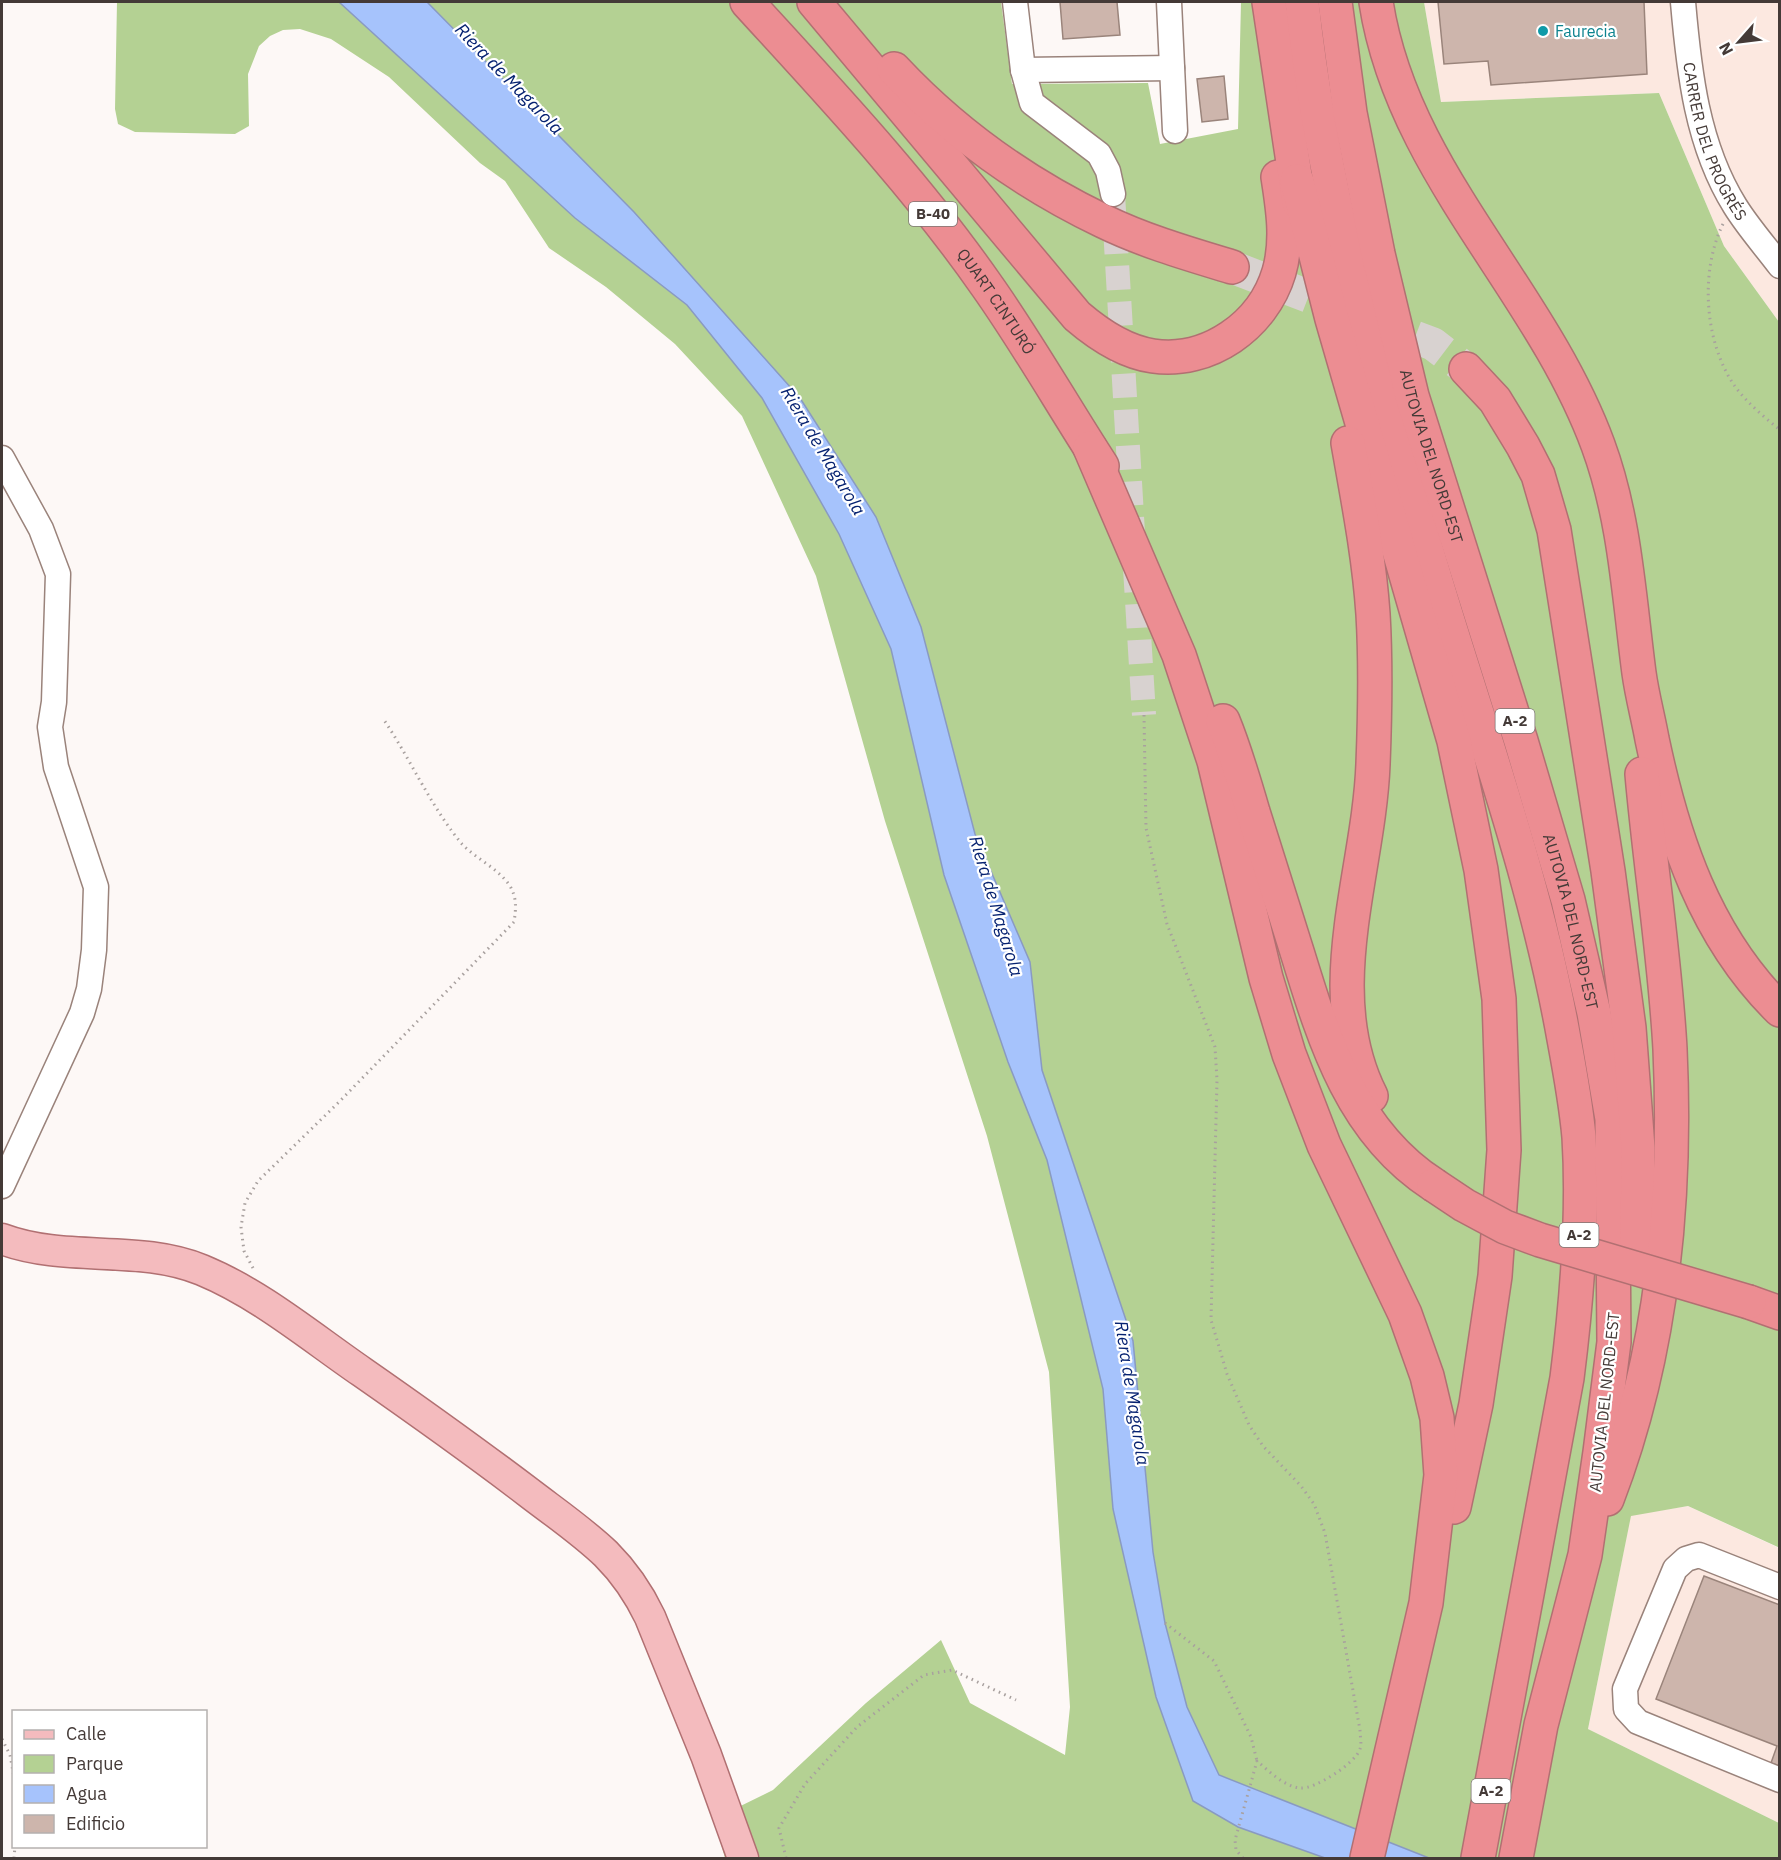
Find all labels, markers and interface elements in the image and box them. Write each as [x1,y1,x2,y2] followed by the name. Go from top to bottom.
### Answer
[1709,12,1769,72] north arrow
[450,18,568,139] water label: Riera de Magarola
[1555,21,1617,41] place label: Faurecia
[1536,24,1550,38] marker: Faurecia
[1714,39,1737,59] text: N
[1679,61,1752,224] street label: CARRER DEL PROGRÉS
[909,202,957,226] road number: B-40
[953,244,1040,358] street label: QUART CINTURÓ
[1396,367,1468,546] street label: AUTOVIA DEL NORD-EST
[776,382,871,519] water label: Riera de Magarola
[1496,709,1534,733] road number: A-2
[1539,831,1603,1011] street label: AUTOVIA DEL NORD-EST
[964,833,1029,979] water label: Riera de Magarola
[1560,1223,1598,1247] road number: A-2
[1585,1311,1623,1493] street label: AUTOVIA DEL NORD-EST
[1110,1319,1155,1467] water label: Riera de Magarola
[12,1710,207,1848] legend
[66,1722,106,1745] text: Calle
[66,1752,124,1775] text: Parque
[1472,1779,1510,1803] road number: A-2
[66,1782,107,1805] text: Agua
[66,1812,125,1835] text: Edificio

